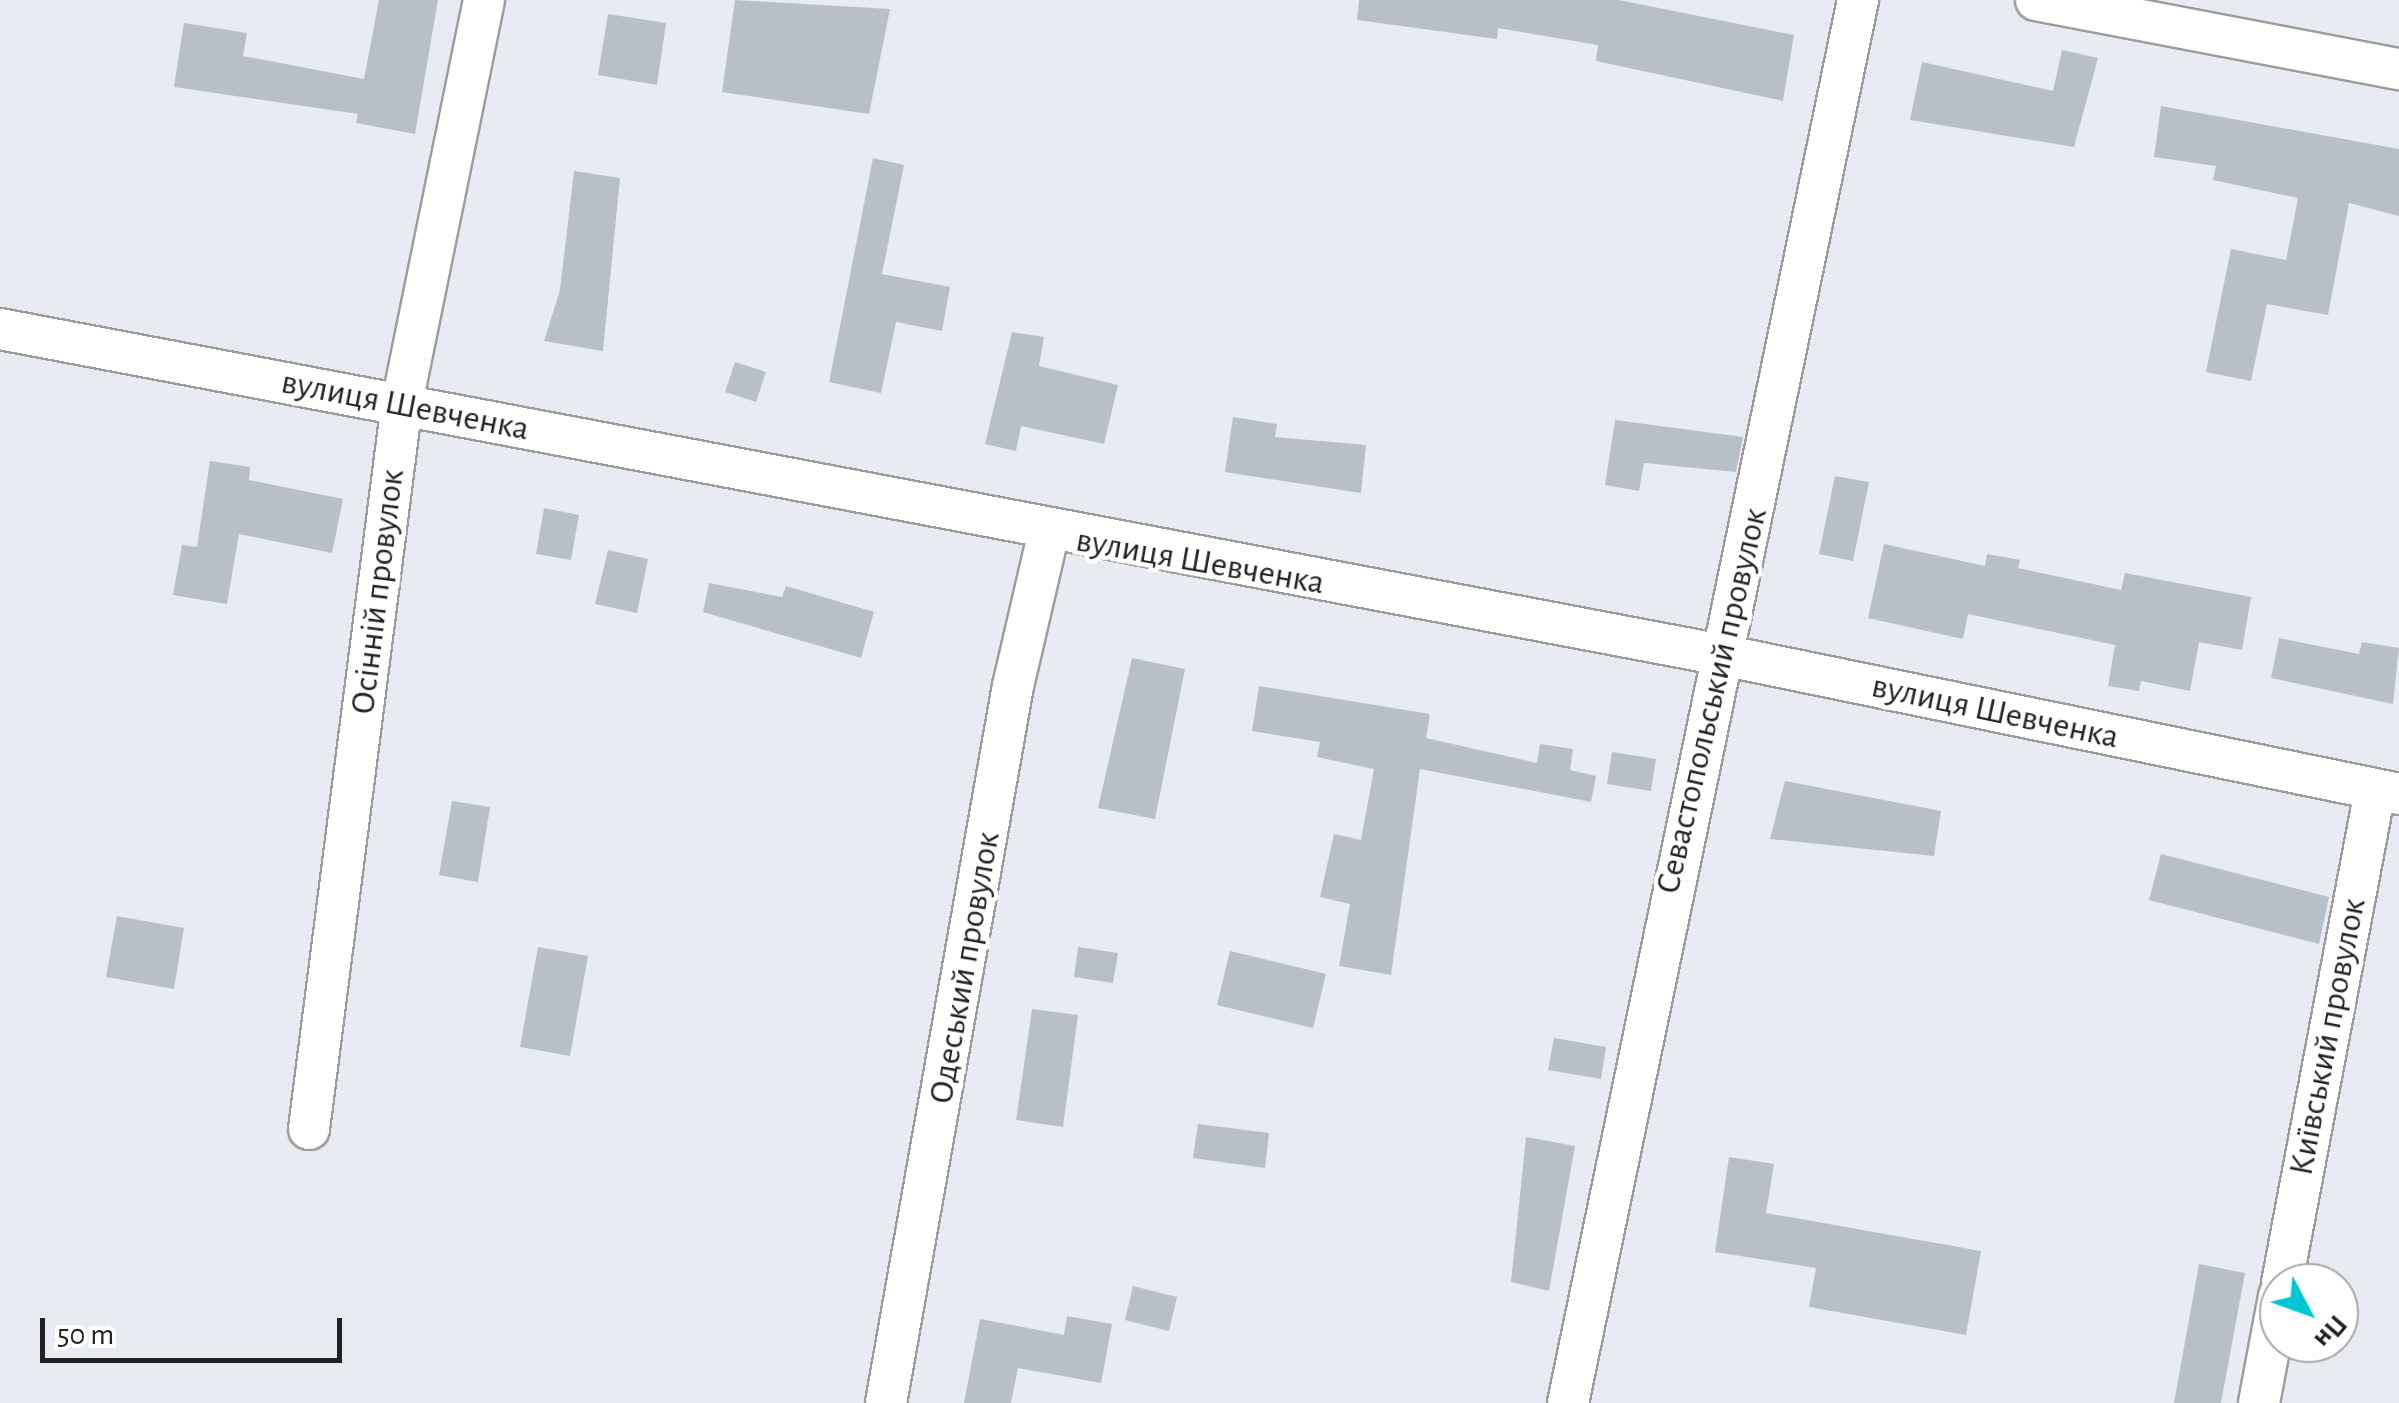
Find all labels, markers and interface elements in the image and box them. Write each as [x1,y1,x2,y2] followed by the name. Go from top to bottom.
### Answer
[278,361,532,451] street label: вулиця Шевченка
[342,467,414,717] street label: Осінній провулок
[1647,504,1777,898] street label: Севастопольський провулок
[1073,519,1327,605] street label: вулиця Шевченка
[1868,665,2122,759] street label: вулиця Шевченка
[920,829,1010,1107] street label: Одеський провулок
[2281,895,2375,1179] street label: Київський провулок
[2259,1263,2359,1363] north arrow
[45,1298,348,1360] scale bar
[2308,1309,2352,1353] text: Пн
[57,1320,114,1350] text: 50 m

